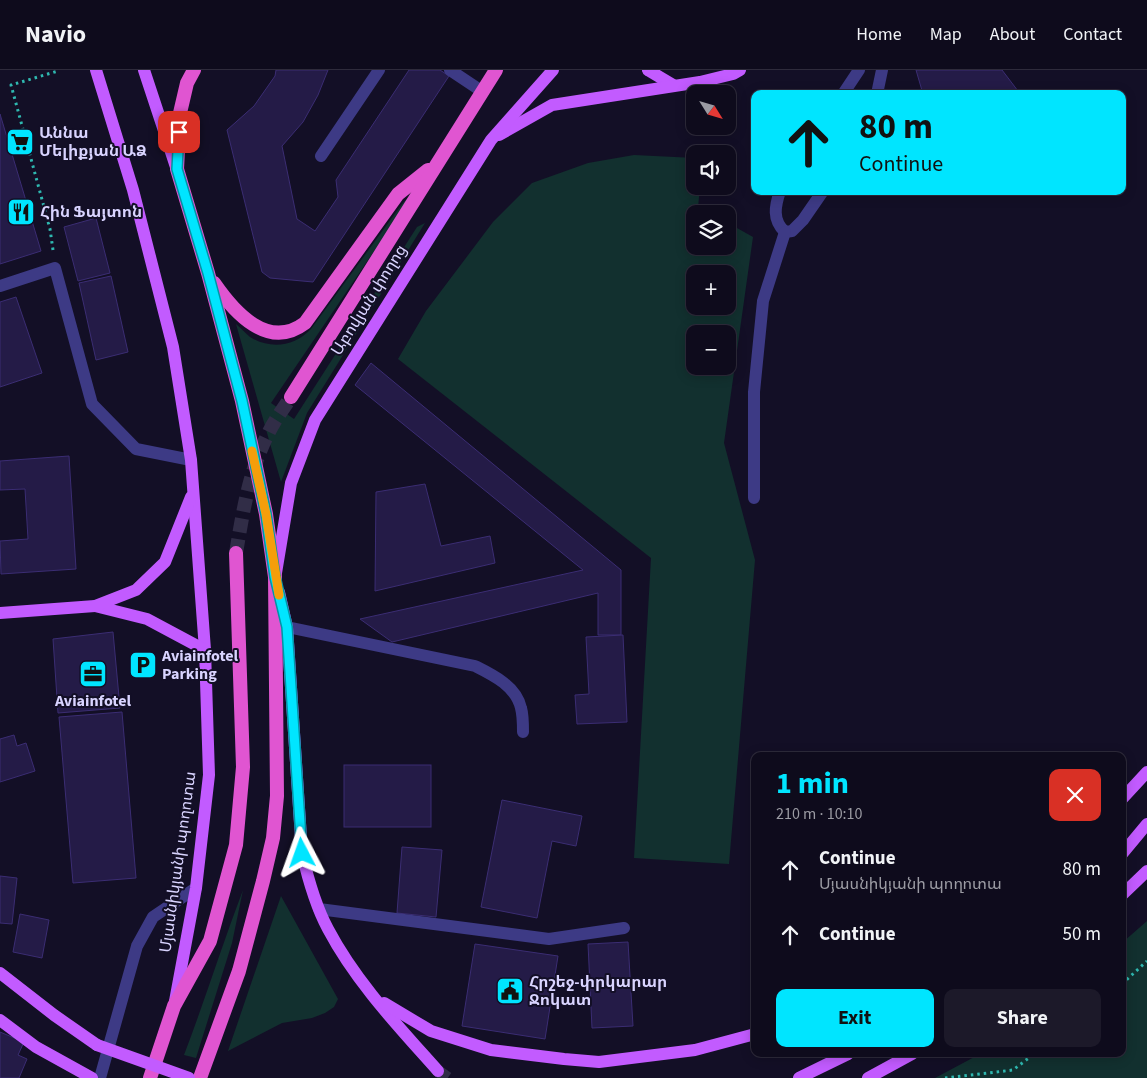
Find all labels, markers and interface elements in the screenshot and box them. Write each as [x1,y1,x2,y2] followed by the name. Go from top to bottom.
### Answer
[25,17,86,52] text: Navio
[856,22,902,47] text: Home
[930,22,962,47] text: Map
[990,22,1035,47] text: About
[1063,22,1122,47] text: Contact
[686,85,736,135] north arrow
[686,85,736,375] map controls
[859,102,933,152] text: 80 m
[776,110,841,175] icon: ahead
[158,111,200,153] pin
[165,118,193,146] icon: arrive
[39,122,147,162] place label: Աննա Մելիքյան ԱՁ
[5,127,35,157] supermarket icon: Աննա Մելիքյան ԱՁ
[686,145,736,195] button: sound
[859,148,943,180] text: Continue
[6,197,36,227] restaurant icon: Հին Ֆայտոն
[40,201,142,223] place label: Հին Ֆայտոն
[686,205,736,255] button: layers
[326,240,412,360] street label: Աբովյան փողոց
[686,265,736,315] button: +
[686,325,736,375] button: −
[161,645,239,685] place label: Aviainfotel Parking
[128,650,158,680] parking icon: Aviainfotel Parking
[78,659,108,689] office icon: Aviainfotel
[54,690,131,712] place label: Aviainfotel
[776,762,849,805] text: 1 min
[1049,769,1101,821] button: close
[154,770,202,954] street label: Մյասնիկյանի պողոտա
[776,803,863,825] text: 210 m · 10:10
[275,826,327,878] position arrow
[819,845,896,872] text: Continue
[776,856,804,884] icon: ahead
[1063,856,1101,883] text: 80 m
[819,873,1002,895] text: Մյասնիկյանի պողոտա
[776,921,804,949] icon: ahead
[819,921,896,948] text: Continue
[1063,921,1101,948] text: 50 m
[529,971,667,1011] place label: Հրշեջ-փրկարար Ջոկատ
[495,976,525,1006] public building icon: Հրշեջ-փրկարար Ջոկատ
[776,989,934,1047] button: Exit
[944,989,1101,1047] button: Share

